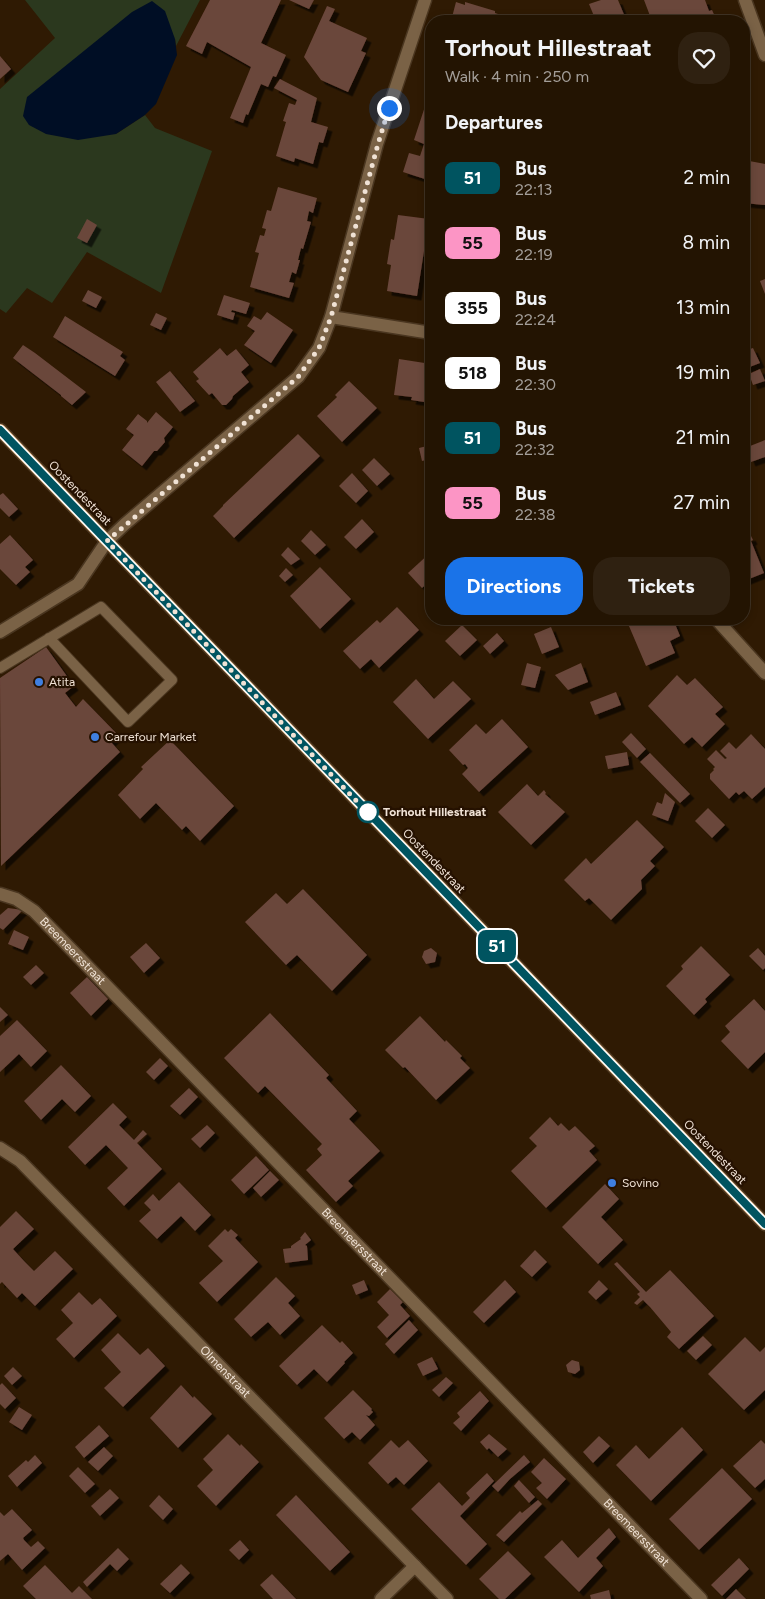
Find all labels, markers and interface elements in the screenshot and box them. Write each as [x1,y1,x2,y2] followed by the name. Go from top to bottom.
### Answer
[678,32,730,84] button: heart
[445,33,652,62] text: Torhout Hillestraat
[445,67,589,86] text: Walk · 4 min · 250 m
[377,96,402,121] your location
[445,111,543,134] text: Departures
[515,157,546,180] text: Bus
[684,166,730,189] text: 2 min
[463,167,482,189] text: 51
[515,180,552,199] text: 22:13
[515,222,546,245] text: Bus
[682,231,730,254] text: 8 min
[462,232,483,254] text: 55
[515,245,553,264] text: 22:19
[515,287,546,310] text: Bus
[676,296,730,319] text: 13 min
[457,297,488,319] text: 355
[515,310,556,329] text: 22:24
[515,352,546,375] text: Bus
[676,361,730,384] text: 19 min
[458,362,487,384] text: 518
[515,375,556,394] text: 22:30
[515,417,546,440] text: Bus
[676,426,730,449] text: 21 min
[463,427,482,449] text: 51
[515,440,555,459] text: 22:32
[46,458,115,528] street label: Oostendestraat
[515,482,546,505] text: Bus
[673,491,730,514] text: 27 min
[462,492,483,514] text: 55
[515,505,555,524] text: 22:38
[445,557,583,615] button: Directions
[593,557,730,615] button: Tickets
[49,675,75,689] place label: Atita
[33,676,45,688] marker: Atita
[105,730,197,744] place label: Carrefour Market
[89,731,101,743] marker: Carrefour Market
[357,801,379,823] marker: Torhout Hillestraat
[383,805,486,819] place label: Torhout Hillestraat
[400,826,469,896] street label: Oostendestraat
[37,914,109,988] street label: Breemeersstraat
[474,930,520,962] line badge: 51
[488,935,506,957] text: 51
[681,1117,750,1187] street label: Oostendestraat
[622,1176,659,1190] place label: Sovino
[606,1177,618,1189] marker: Sovino
[319,1205,391,1279] street label: Breemeersstraat
[197,1343,254,1401] street label: Olmenstraat
[601,1496,673,1569] street label: Breemeersstraat

